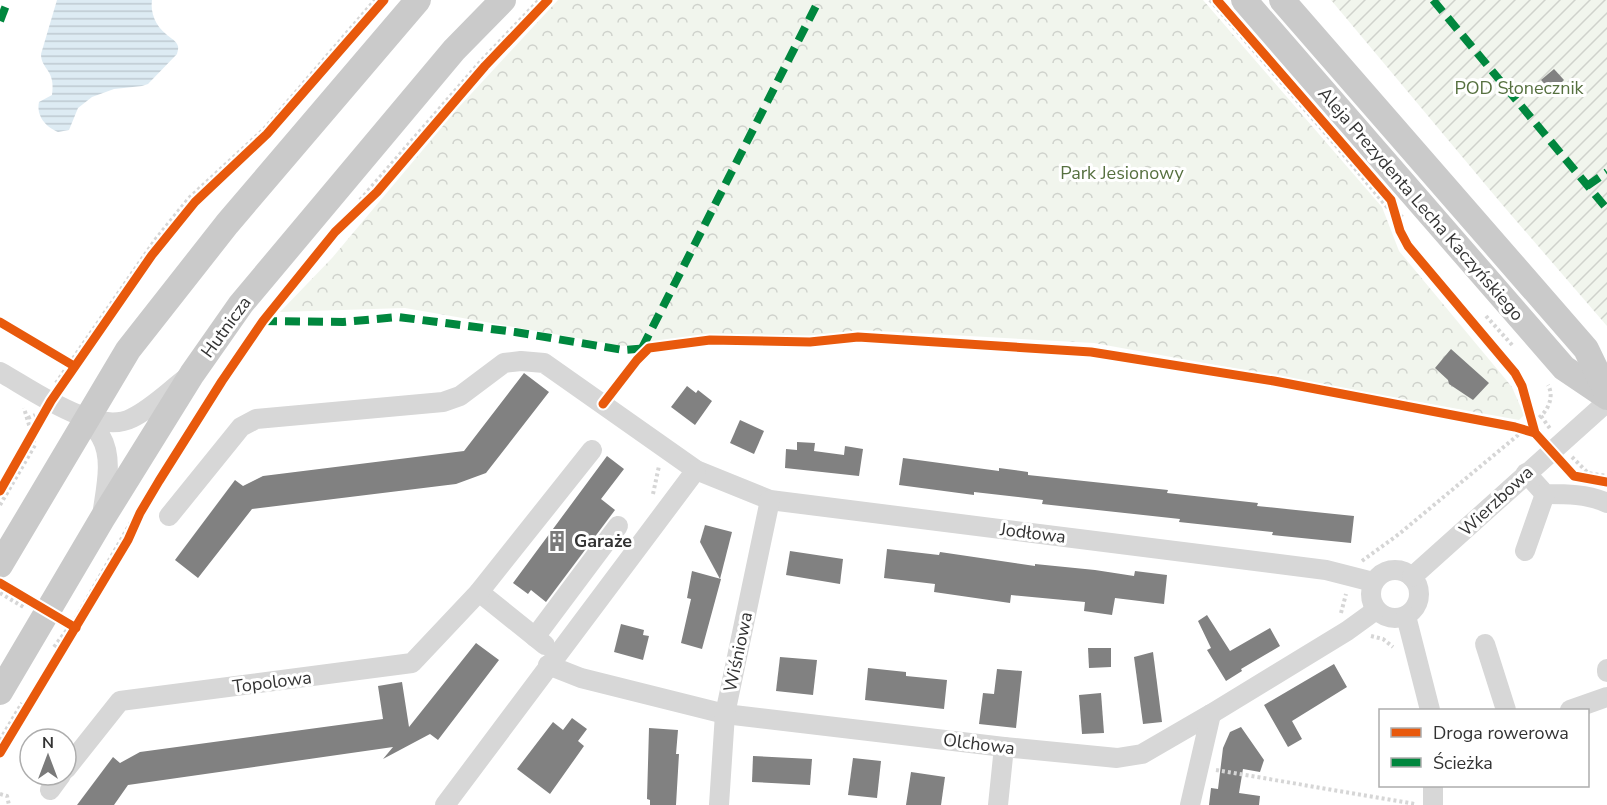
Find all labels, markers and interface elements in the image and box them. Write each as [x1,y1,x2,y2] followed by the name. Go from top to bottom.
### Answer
[1454,76,1585,100] park label: POD Słonecznik
[1313,82,1529,326] street label: Aleja Prezydenta Lecha Kaczyńskiego
[1060,161,1185,185] park label: Park Jesionowy
[196,291,256,363] street label: Hutnicza
[1454,460,1538,542] street label: Wierzbowa
[998,517,1067,549] street label: Jodłowa
[545,529,569,553] building icon: Garaże
[574,529,632,553] place label: Garaże
[718,610,758,694] street label: Wiśniowa
[231,665,313,699] street label: Topolowa
[1379,709,1589,787] legend
[1433,721,1569,745] text: Droga rowerowa
[18,727,78,787] north arrow
[942,728,1016,760] street label: Olchowa
[42,732,54,754] text: N
[1433,751,1493,775] text: Ścieżka

